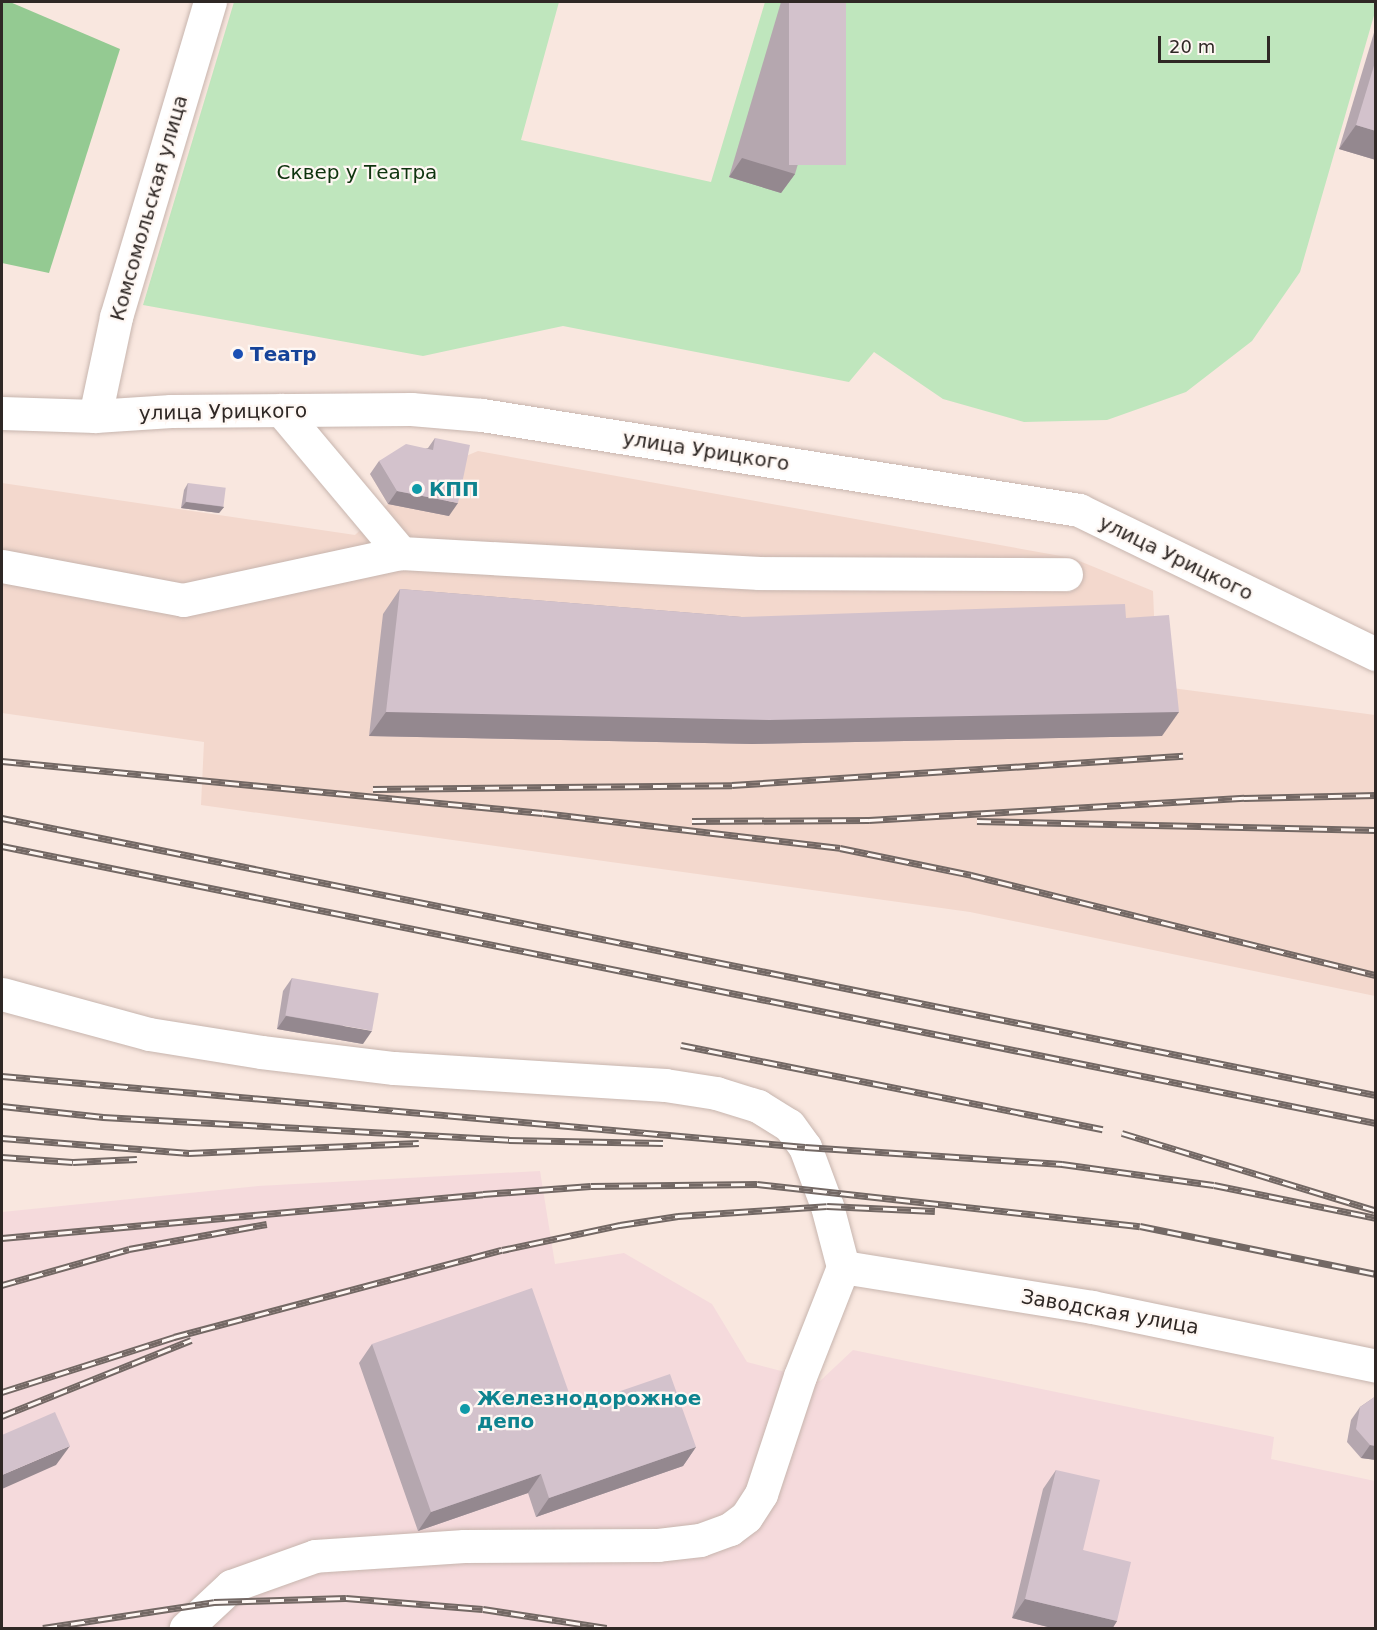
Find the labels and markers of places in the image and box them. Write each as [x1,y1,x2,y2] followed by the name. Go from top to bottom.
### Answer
[250,342,317,366] place label: Театр
[231,347,245,361] marker: Театр
[429,477,479,501] place label: КПП
[410,482,424,496] marker: КПП
[477,1386,701,1433] place label: Железнодорожное депо
[458,1402,472,1416] marker: Железнодорожное депо

